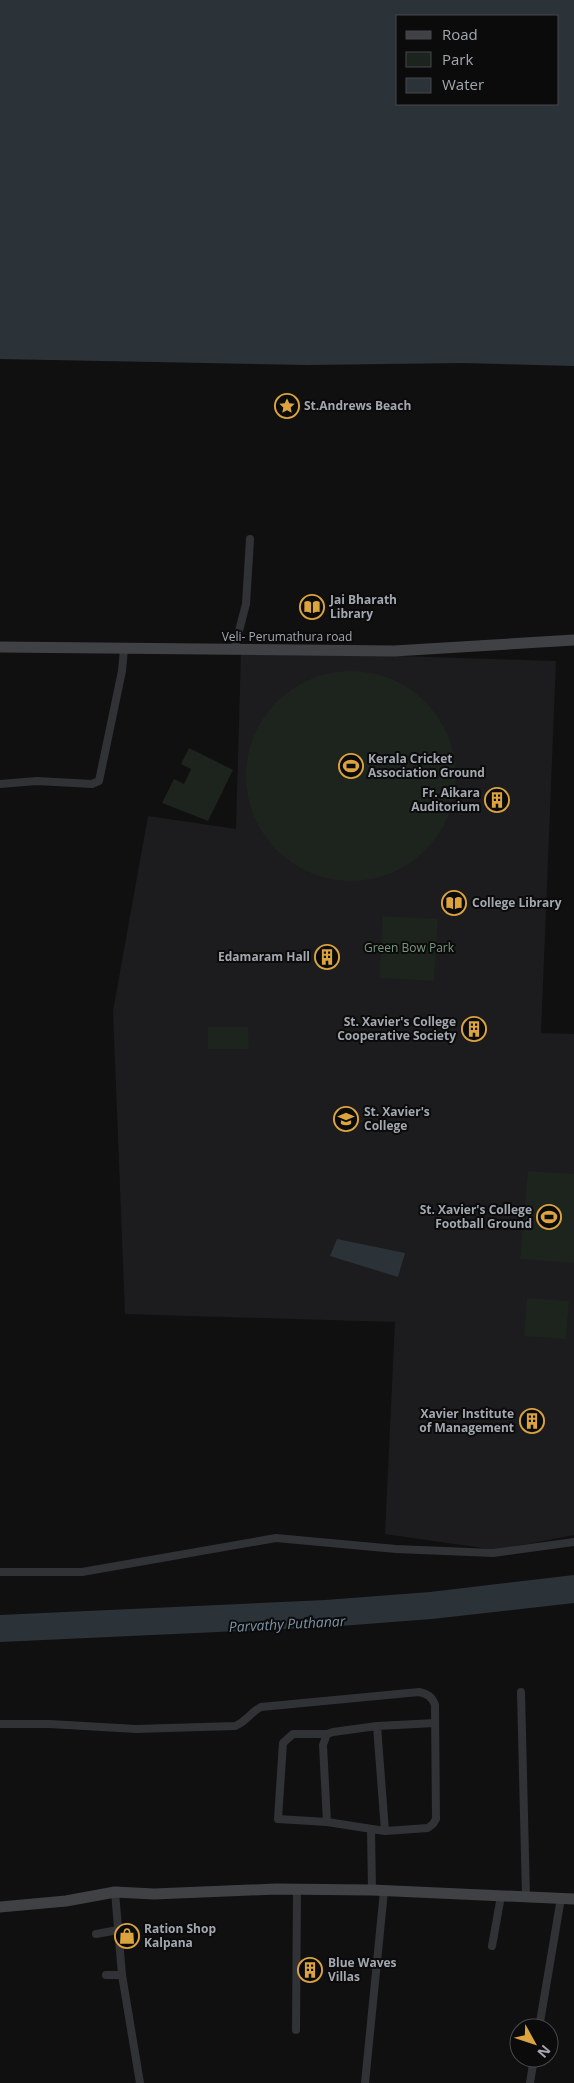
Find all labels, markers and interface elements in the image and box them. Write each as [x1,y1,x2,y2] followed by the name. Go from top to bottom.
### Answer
[396,15,559,105] legend
[442,24,478,44] text: Road
[442,49,473,69] text: Park
[442,74,484,94] text: Water
[274,393,300,419] place icon: St.Andrews Beach
[304,397,411,414] place label: St.Andrews Beach
[329,591,397,622] place label: Jai Bharath Library
[299,594,325,620] library icon: Jai Bharath Library
[222,628,352,645] street label: Veli- Perumathura road
[368,750,485,781] place label: Kerala Cricket Association Ground
[338,753,364,779] sports icon: Kerala Cricket Association Ground
[411,784,480,815] place label: Fr. Aikara Auditorium
[484,787,510,813] building icon: Fr. Aikara Auditorium
[441,890,467,916] library icon: College Library
[472,894,562,911] place label: College Library
[364,939,455,956] park label: Green Bow Park
[314,944,340,970] building icon: Edamaram Hall
[218,948,310,965] place label: Edamaram Hall
[337,1013,456,1044] place label: St. Xavier's College Cooperative Society
[461,1016,487,1042] building icon: St. Xavier's College Cooperative Society
[364,1103,430,1134] place label: St. Xavier's College
[333,1106,359,1132] school or university icon: St. Xavier's College
[420,1201,532,1232] place label: St. Xavier's College Football Ground
[536,1204,562,1230] sports icon: St. Xavier's College Football Ground
[419,1405,514,1436] place label: Xavier Institute of Management
[519,1408,545,1434] building icon: Xavier Institute of Management
[228,1611,346,1636] water label: Parvathy Puthanar
[144,1920,216,1951] place label: Ration Shop Kalpana
[114,1923,140,1949] shop icon: Ration Shop Kalpana
[328,1954,397,1985] place label: Blue Waves Villas
[297,1957,323,1983] building icon: Blue Waves Villas
[509,2018,559,2068] north arrow
[533,2041,555,2062] text: N

